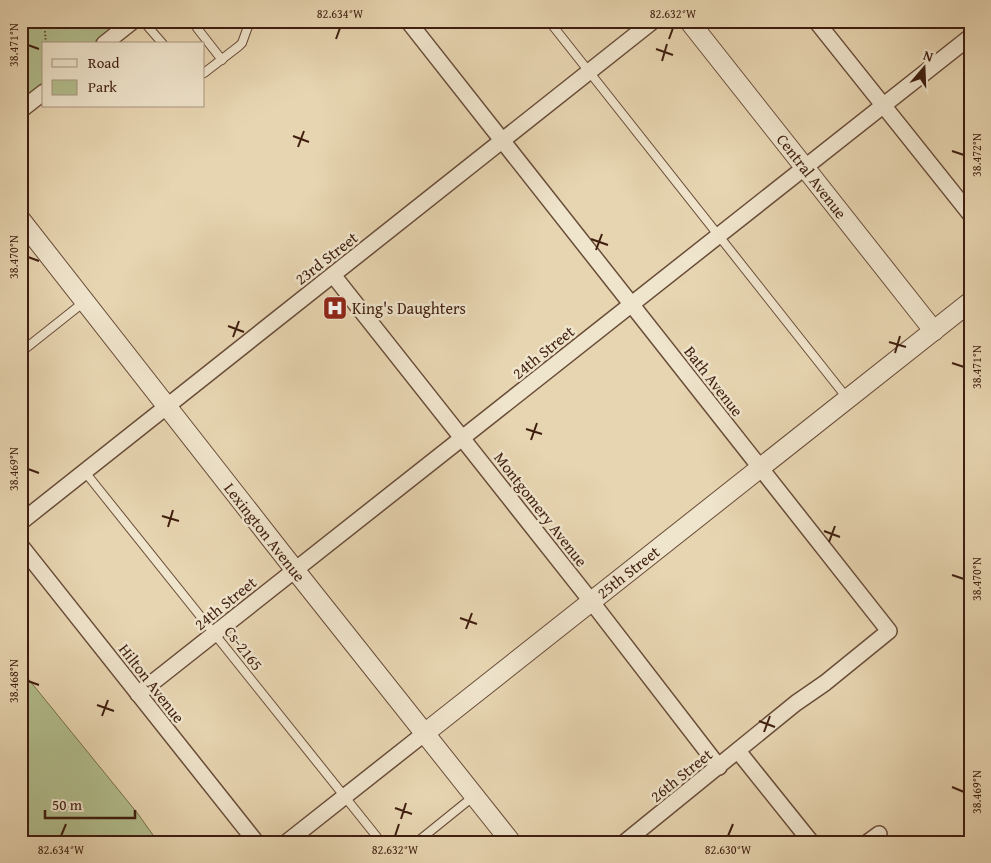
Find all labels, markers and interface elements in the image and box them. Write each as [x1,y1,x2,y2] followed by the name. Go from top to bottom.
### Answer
[317,5,364,22] text: 82.634°W
[650,5,697,22] text: 82.632°W
[5,23,22,67] text: 38.471°N
[42,42,205,108] legend
[898,42,948,92] north arrow
[921,45,937,67] text: N
[88,52,119,73] text: Road
[88,76,117,97] text: Park
[771,128,853,224] street label: Central Avenue
[968,133,985,177] text: 38.472°N
[289,225,363,290] street label: 23rd Street
[5,235,22,279] text: 38.470°N
[322,295,348,321] hospital icon: King's Daughters
[352,296,466,320] place label: King's Daughters
[507,319,580,385] street label: 24th Street
[679,341,749,421] street label: Bath Avenue
[968,345,985,389] text: 38.471°N
[5,447,22,491] text: 38.469°N
[488,447,594,571] street label: Montgomery Avenue
[219,477,311,587] street label: Lexington Avenue
[591,540,665,604] street label: 25th Street
[968,557,985,601] text: 38.470°N
[189,570,262,636] street label: 24th Street
[219,620,269,676] street label: Cs-2165
[113,638,191,728] street label: Hilton Avenue
[5,659,22,703] text: 38.468°N
[645,742,718,808] street label: 26th Street
[968,770,985,814] text: 38.469°N
[45,788,135,820] scale bar
[52,794,83,815] text: 50 m
[38,841,85,858] text: 82.634°W
[372,841,419,858] text: 82.632°W
[705,841,752,858] text: 82.630°W

